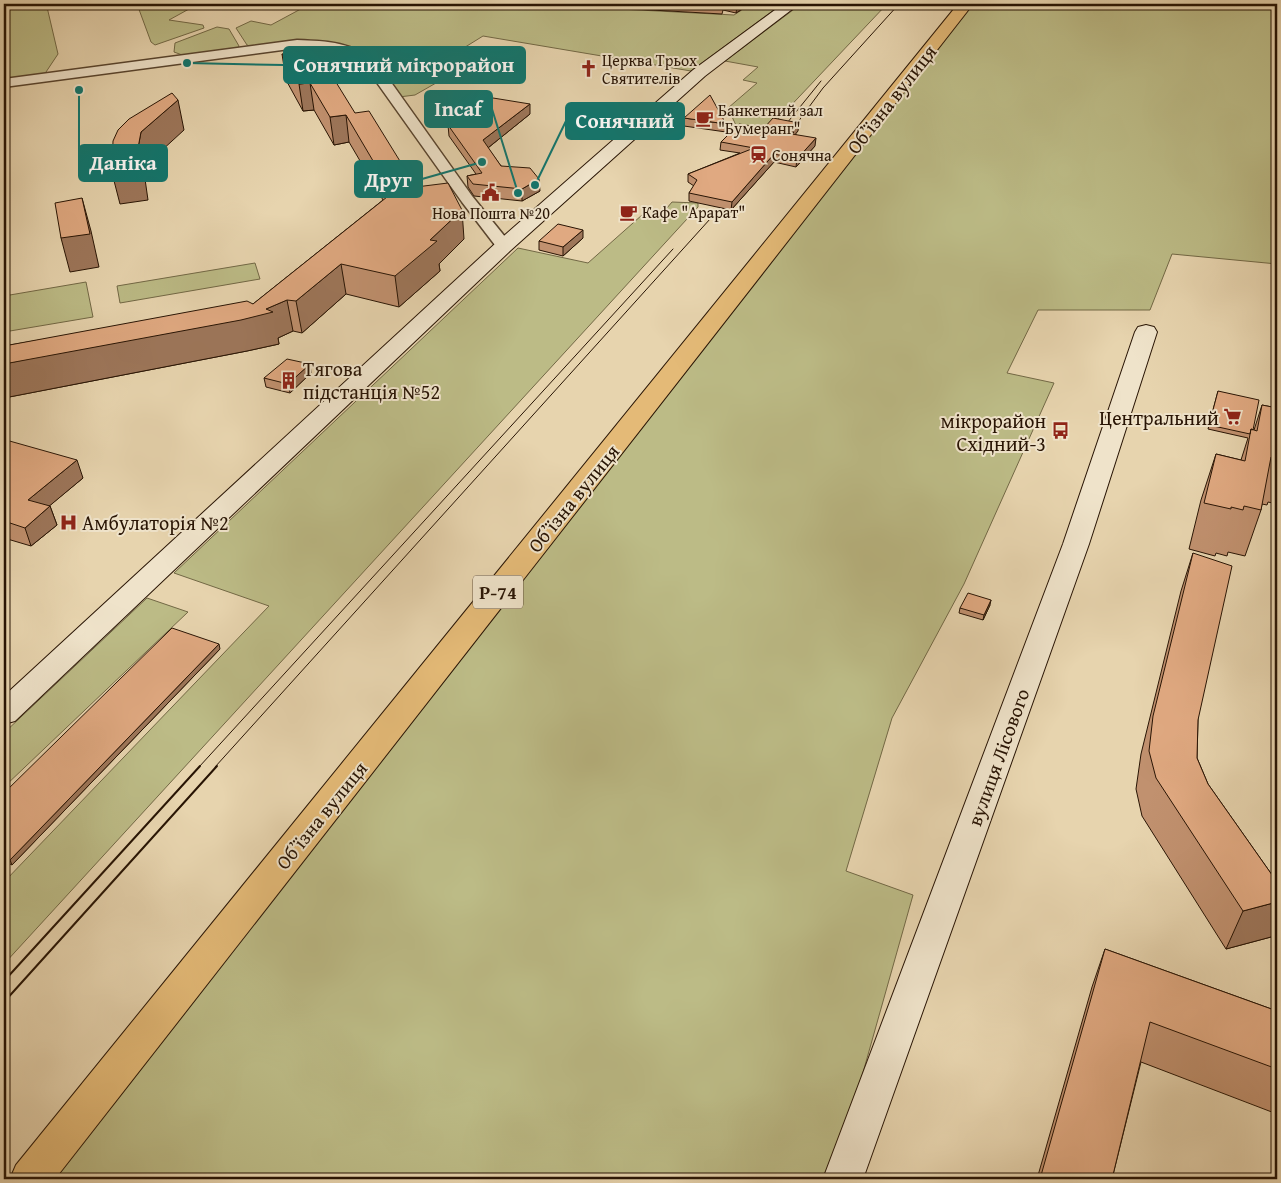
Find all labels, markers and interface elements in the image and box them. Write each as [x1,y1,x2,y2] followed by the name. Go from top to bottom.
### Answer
[839,38,943,160] street label: Обʼїзна вулиця
[284,47,525,83] callout: Сонячний мікрорайон
[602,48,698,90] place label: Церква Трьох Святителів
[294,49,515,80] text: Сонячний мікрорайон
[578,59,598,79] church icon: Церква Трьох Святителів
[425,91,492,127] callout: Incaf
[434,93,484,124] text: Incaf
[718,98,823,140] place label: Банкетний зал "Бумеранг"
[566,103,684,139] callout: Сонячний
[576,105,674,136] text: Сонячний
[694,109,714,129] cafe icon: Банкетний зал "Бумеранг"
[772,143,832,167] place label: Сонячна
[79,145,167,181] callout: Даніка
[748,145,768,165] station icon: Сонячна
[88,147,157,178] text: Даніка
[355,161,422,197] callout: Друг
[363,164,412,195] text: Друг
[481,182,501,202] public building icon: Нова Пошта №20
[642,200,745,224] place label: Кафе "Арарат"
[432,201,550,225] place label: Нова Пошта №20
[618,202,638,222] cafe icon: Кафе "Арарат"
[303,354,440,406] place label: Тягова підстанція №52
[279,370,299,390] building icon: Тягова підстанція №52
[1099,403,1219,432] place label: Центральний
[941,406,1046,458] place label: мікрорайон Східний-3
[1223,407,1243,427] supermarket icon: Центральний
[1050,421,1070,441] bus stop icon: мікрорайон Східний-3
[520,438,626,558] street label: Обʼїзна вулиця
[82,508,229,537] place label: Амбулаторія №2
[58,512,78,532] hospital icon: Амбулаторія №2
[473,576,523,608] road number: Р-74
[960,684,1036,830] street label: вулиця Лісового
[268,755,374,875] street label: Обʼїзна вулиця

